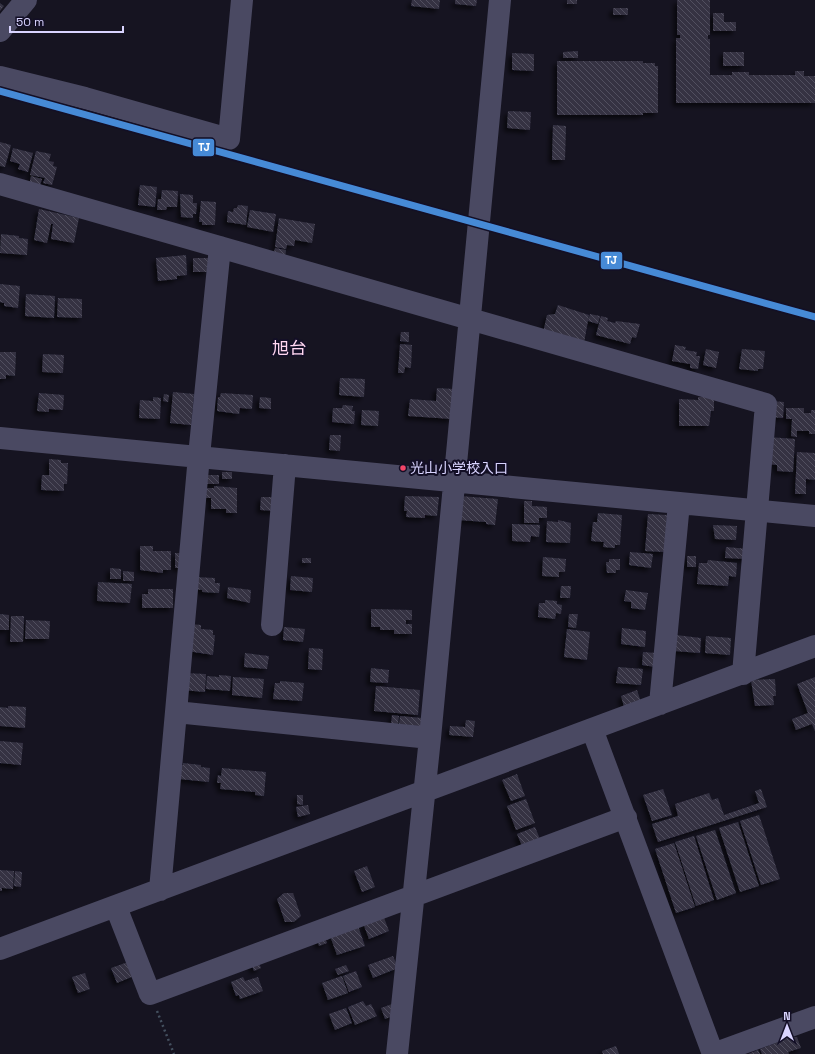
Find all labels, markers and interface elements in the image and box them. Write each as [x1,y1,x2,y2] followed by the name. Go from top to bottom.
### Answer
[10,8,123,34] scale bar
[16,14,44,30] text: 50 m
[192,138,215,157] line badge: TJ
[198,140,210,154] text: TJ
[600,251,623,270] line badge: TJ
[605,253,617,267] text: TJ
[272,337,306,359] district label: 旭台
[410,459,508,477] place label: 光山小学校入口
[398,463,408,473] marker: 光山小学校入口
[767,1006,807,1046] north arrow
[783,1009,791,1023] text: N

